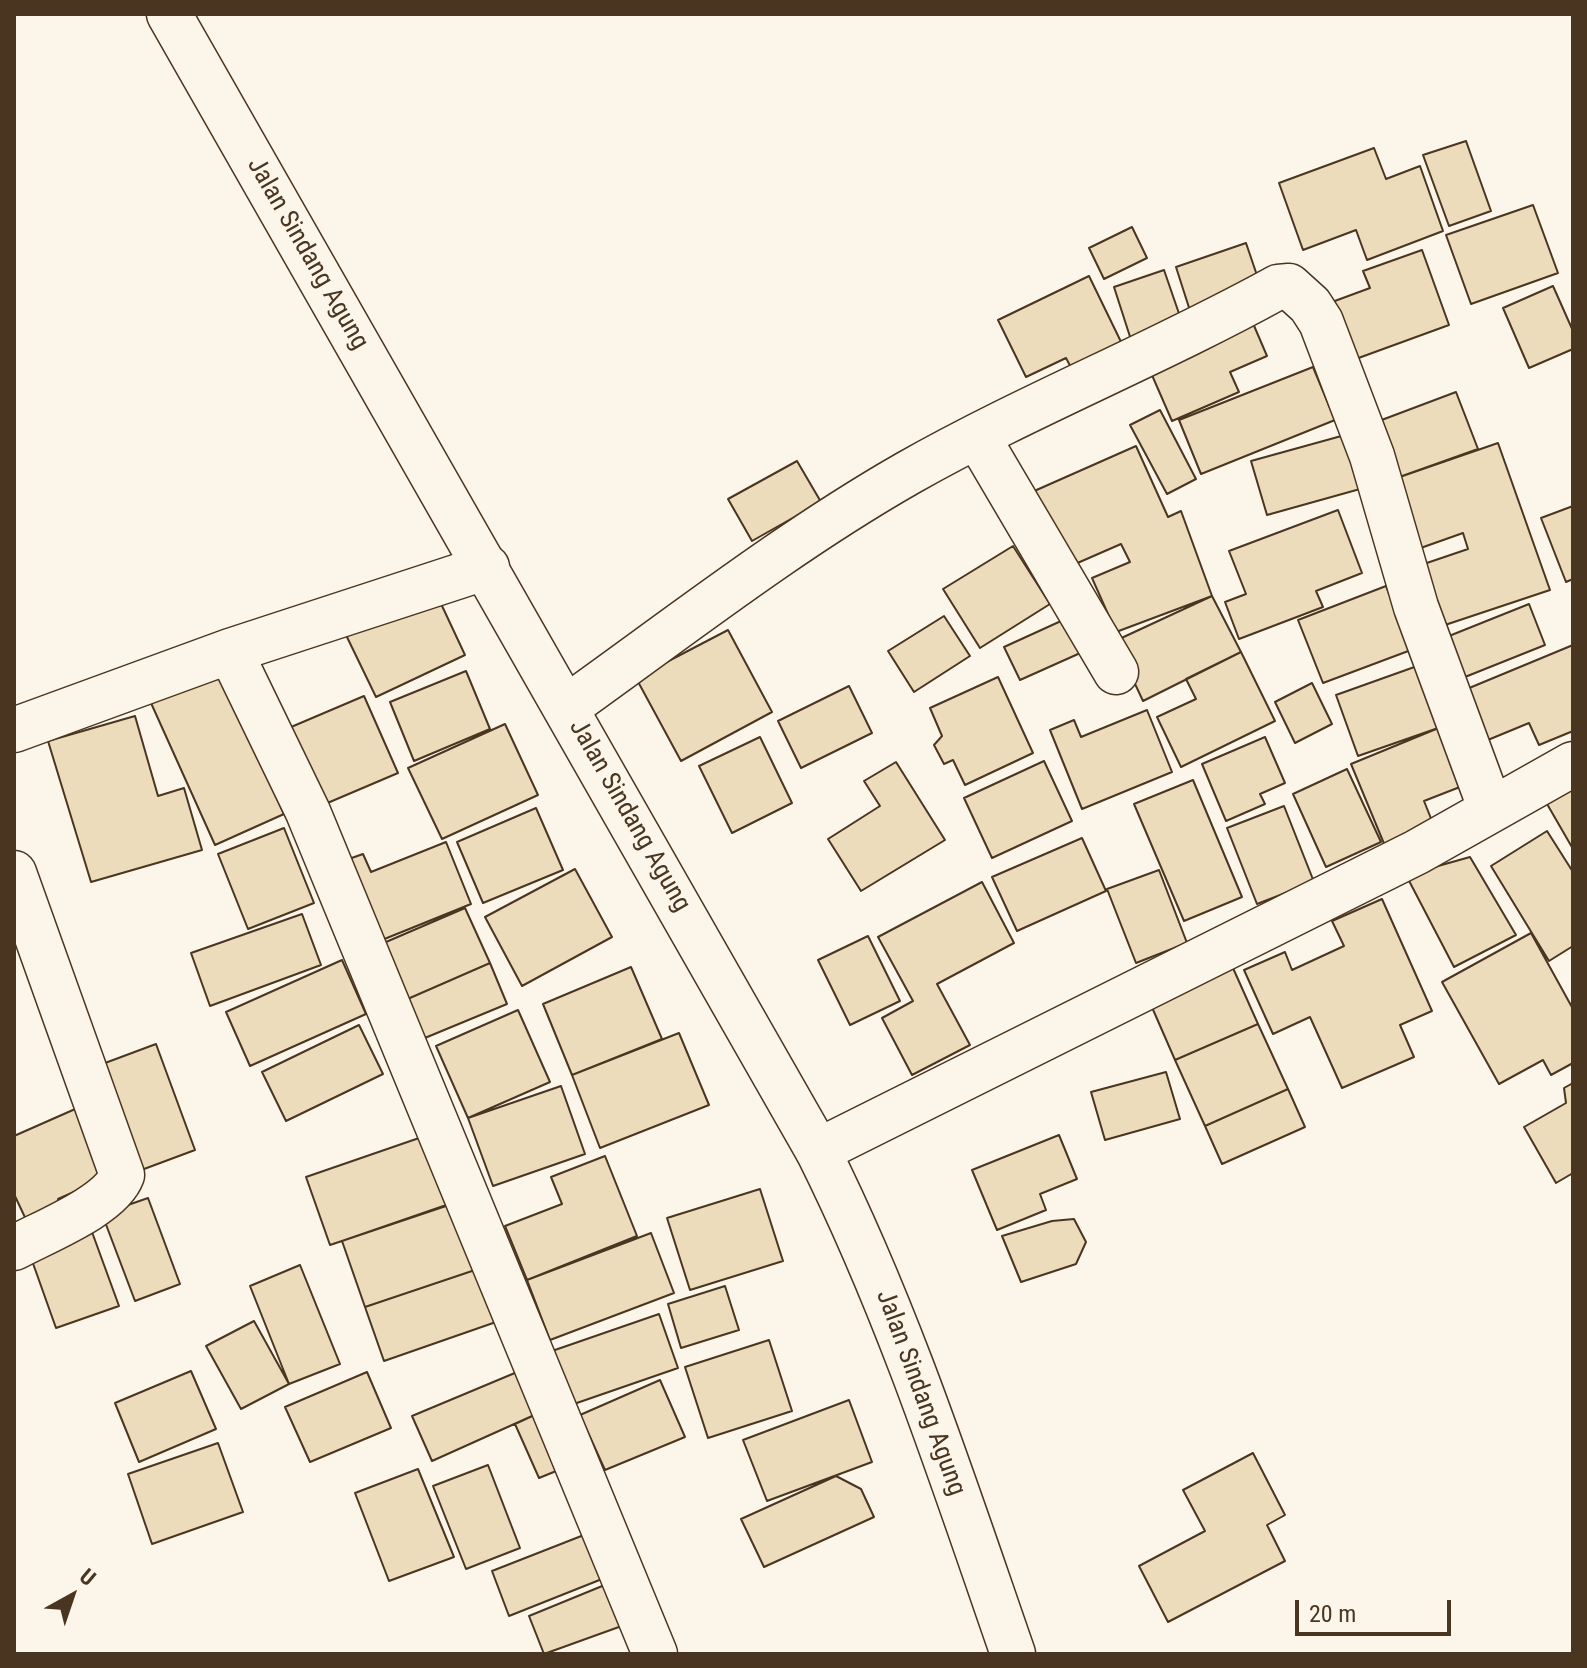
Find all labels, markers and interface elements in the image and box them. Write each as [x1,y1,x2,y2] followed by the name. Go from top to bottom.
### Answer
[239,152,375,356] street label: Jalan Sindang Agung
[561,714,697,918] street label: Jalan Sindang Agung
[868,1286,972,1500] street label: Jalan Sindang Agung
[32,1556,112,1636] north arrow
[75,1564,101,1591] text: U
[1299,1584,1455,1634] scale bar
[1309,1600,1356,1628] text: 20 m

